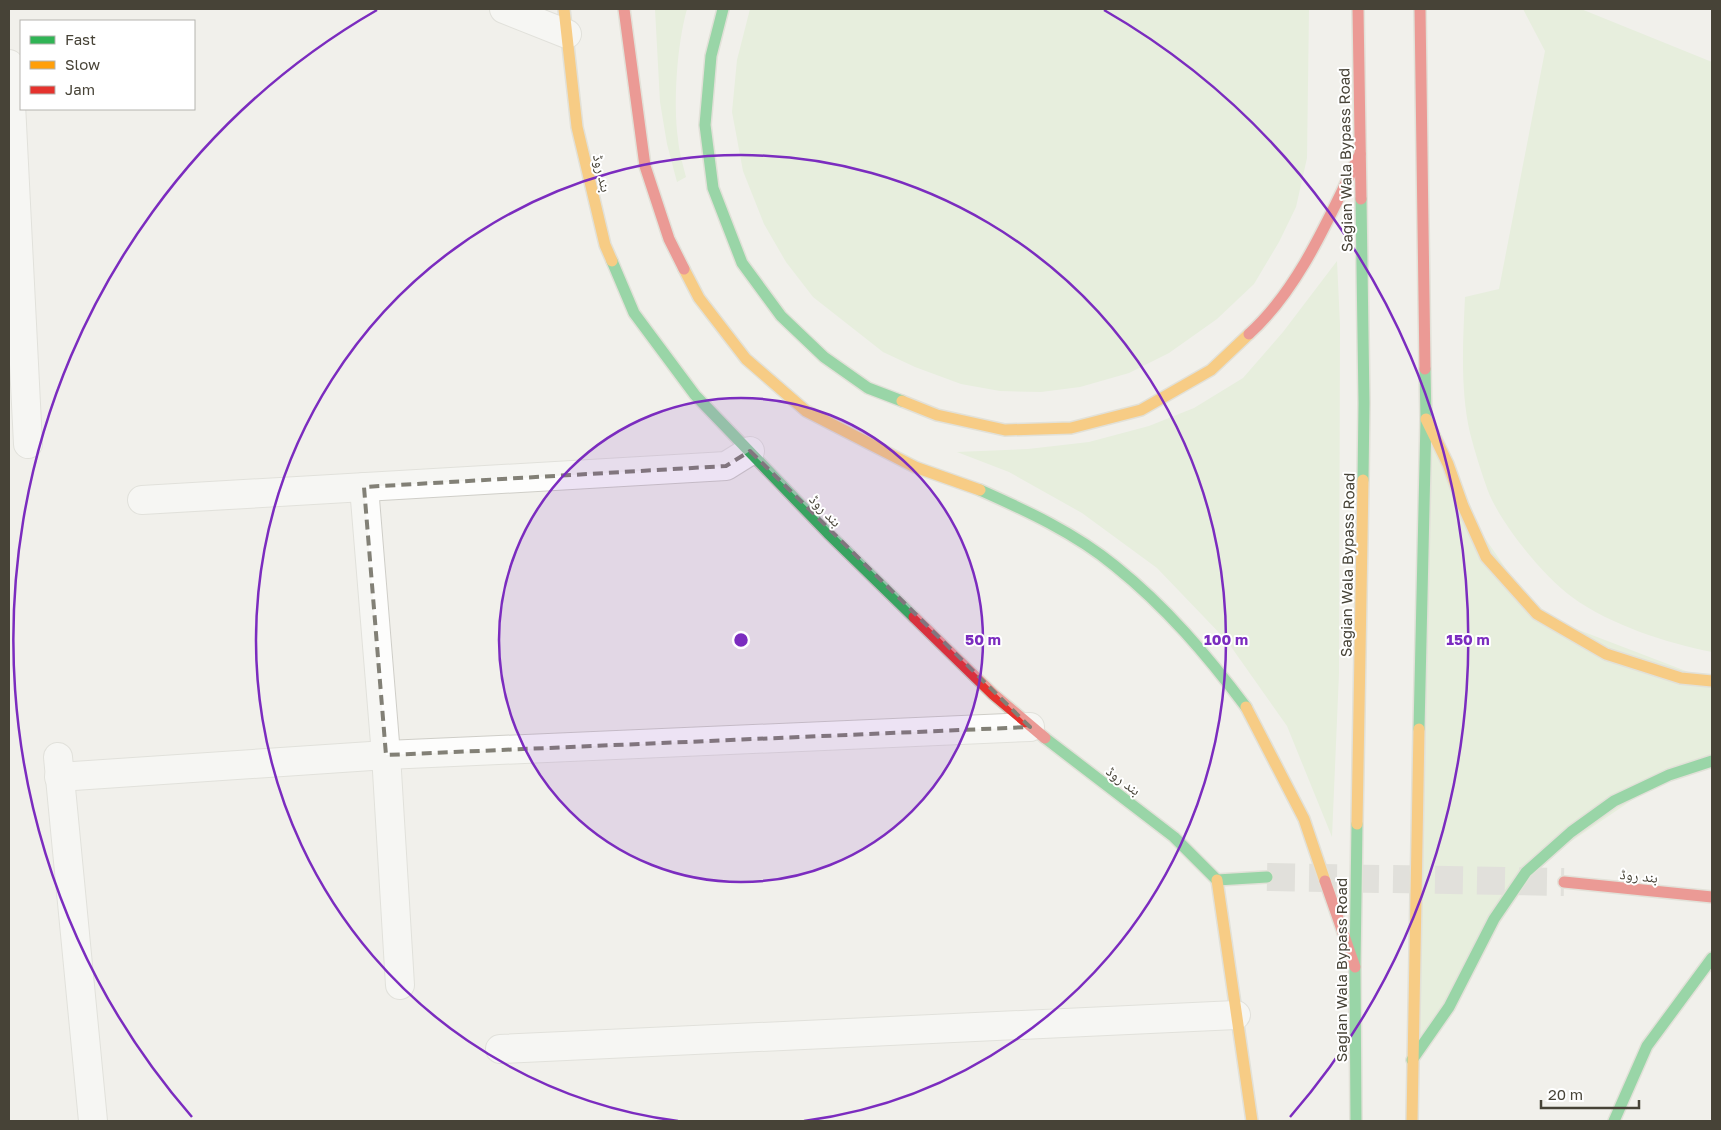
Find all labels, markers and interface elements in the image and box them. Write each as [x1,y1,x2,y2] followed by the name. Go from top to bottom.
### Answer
[20,20,195,110] legend
[65,30,96,48] text: Fast
[65,55,100,73] text: Slow
[1334,68,1356,252] street label: Sagian Wala Bypass Road
[65,80,95,98] text: Jam
[589,152,616,194] street label: بند روڈ
[1336,473,1358,657] street label: Sagian Wala Bypass Road
[805,490,846,531] street label: بند روڈ
[965,630,1001,648] text: 50 m
[1204,630,1248,648] text: 100 m
[1446,630,1490,648] text: 150 m
[732,631,750,649] centre of rings
[1103,761,1145,800] street label: بند روڈ
[1619,864,1659,887] street label: بند روڈ
[1332,878,1350,1062] street label: Sagian Wala Bypass Road
[1541,1078,1638,1110] scale bar
[1548,1085,1583,1103] text: 20 m

